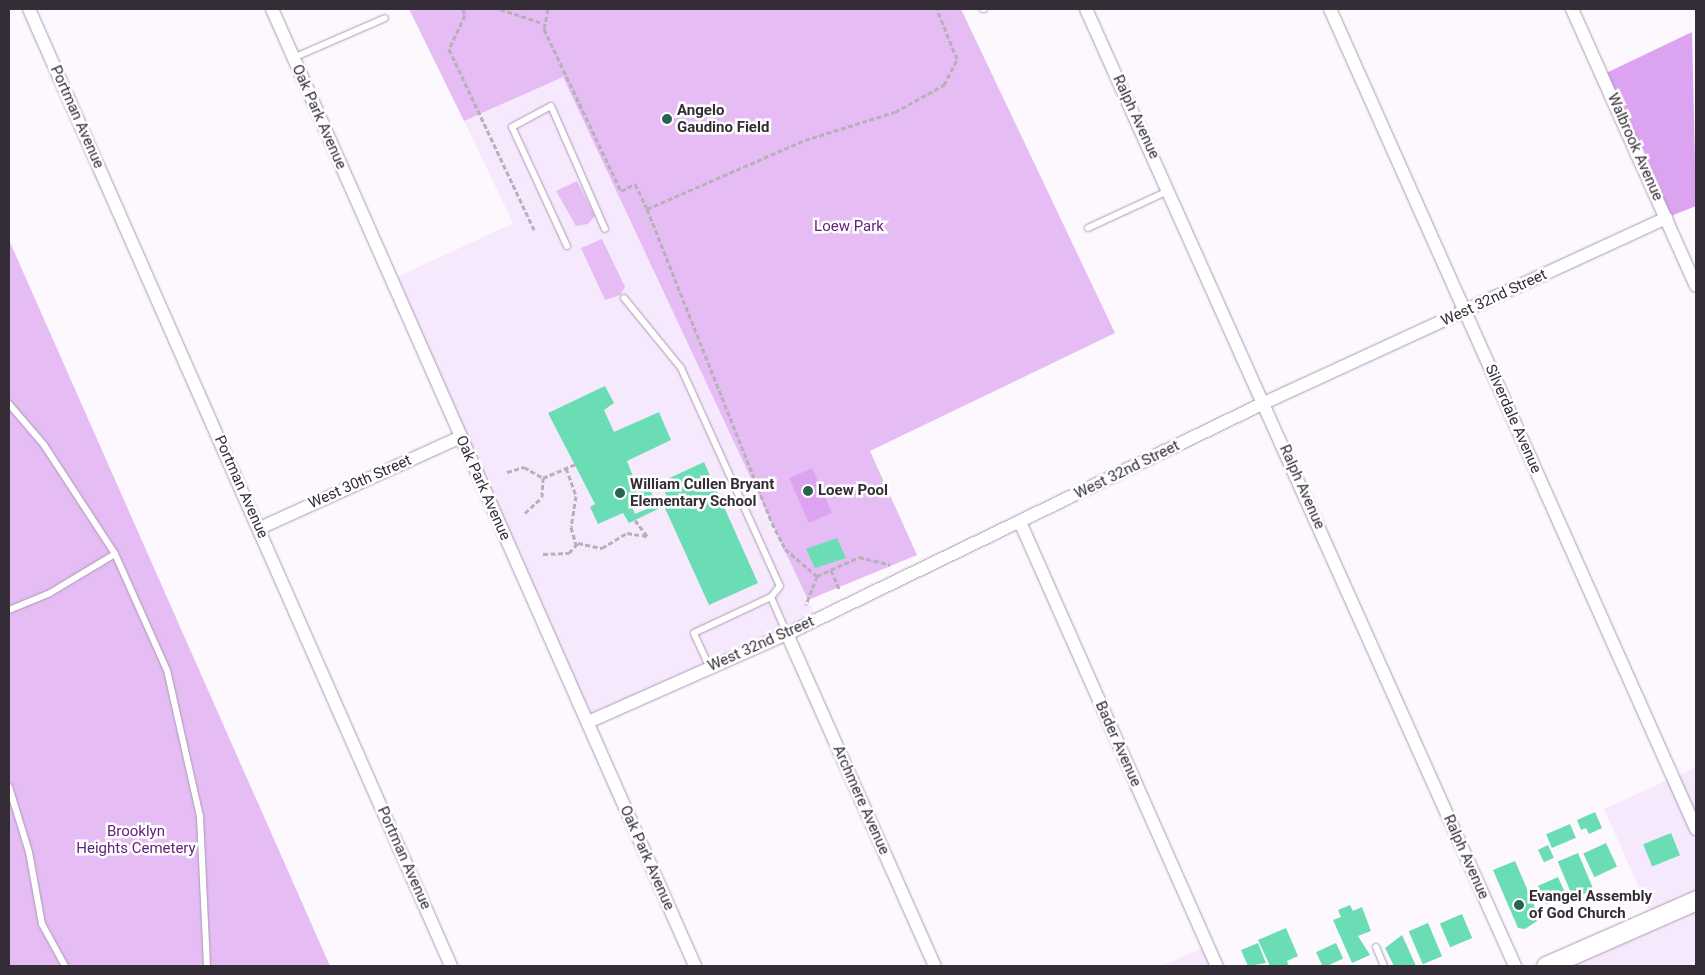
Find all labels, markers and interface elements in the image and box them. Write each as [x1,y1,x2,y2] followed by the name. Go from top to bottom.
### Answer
[288,62,350,172] street label: Oak Park Avenue
[46,63,108,171] street label: Portman Avenue
[1109,72,1163,162] street label: Ralph Avenue
[1603,90,1667,204] street label: Walbrook Avenue
[677,101,769,136] place label: Angelo Gaudino Field
[661,113,673,125] marker: Angelo Gaudino Field
[814,218,884,236] park label: Loew Park
[1438,266,1550,330] street label: West 32nd Street
[1481,362,1545,476] street label: Silverdale Avenue
[210,433,272,541] street label: Portman Avenue
[452,433,514,543] street label: Oak Park Avenue
[1072,437,1182,503] street label: West 32nd Street
[1275,442,1329,532] street label: Ralph Avenue
[306,451,414,513] street label: West 30th Street
[630,475,774,510] place label: William Cullen Bryant Elementary School
[818,482,888,500] place label: Loew Pool
[802,485,814,497] marker: Loew Pool
[614,487,626,499] marker: William Cullen Bryant Elementary School
[705,613,817,675] street label: West 32nd Street
[1091,698,1145,790] street label: Bader Avenue
[829,743,893,857] street label: Archmere Avenue
[616,803,678,913] street label: Oak Park Avenue
[373,804,435,912] street label: Portman Avenue
[1439,812,1493,902] street label: Ralph Avenue
[76,822,196,857] park label: Brooklyn Heights Cemetery
[1529,887,1652,922] place label: Evangel Assembly of God Church
[1513,899,1525,911] marker: Evangel Assembly of God Church

